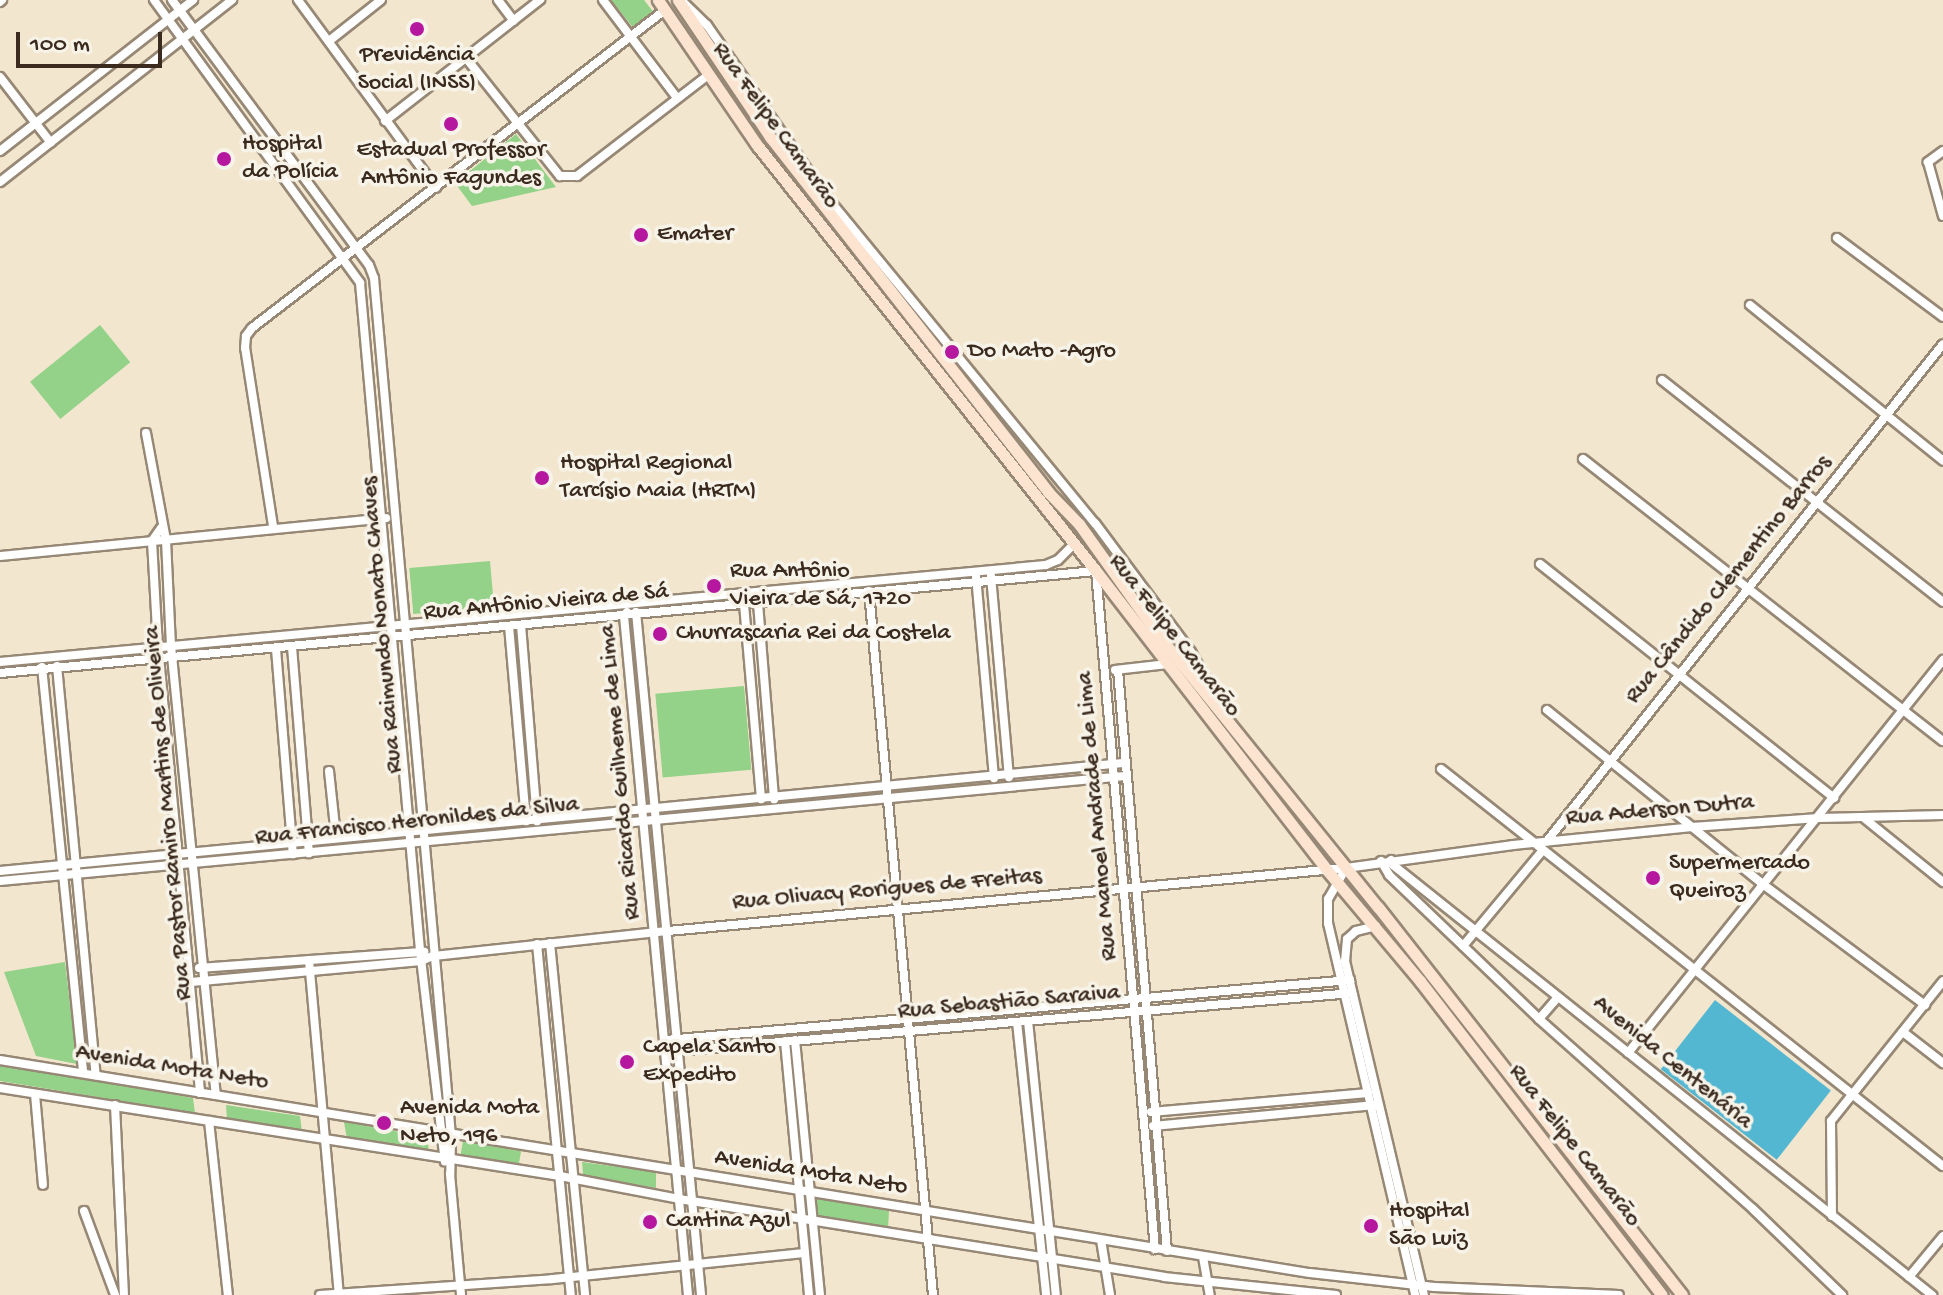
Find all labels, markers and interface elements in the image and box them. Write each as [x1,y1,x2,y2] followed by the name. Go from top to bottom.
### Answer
[20,16,166,66] scale bar
[408,20,426,38] marker: Previdência Social (INSS)
[30,31,90,60] text: 100 m
[705,37,845,215] street label: Rua Felipe Camarão
[358,42,476,98] place label: Previdência Social (INSS)
[442,115,460,133] marker: Estadual Professor Antônio Fagundes
[242,131,338,187] place label: Hospital da Polícia
[356,137,546,193] place label: Estadual Professor Antônio Fagundes
[213,148,235,170] marker: Hospital da Polícia
[657,221,733,249] place label: Emater
[632,226,650,244] marker: Emater
[968,338,1116,366] place label: Do Mato -Agro
[943,343,961,361] marker: Do Mato -Agro
[560,450,757,506] place label: Hospital Regional Tarcísio Maia (HRTM)
[1620,450,1838,710] street label: Rua Cândido Clementino Barros
[531,467,553,489] marker: Hospital Regional Tarcísio Maia (HRTM)
[356,475,410,775] street label: Rua Raimundo Nonato Chaves
[1101,549,1247,723] street label: Rua Felipe Camarão
[730,558,911,614] place label: Rua Antônio Vieira de Sá, 1720
[705,577,723,595] marker: Rua Antônio Vieira de Sá, 1720
[422,578,670,628] street label: Rua Antônio Vieira de Sá
[676,620,951,648] place label: Churrascaria Rei da Costela
[594,623,648,921] street label: Rua Ricardo Guilheme de Lima
[138,625,200,1001] street label: Rua Pastor Ramiro Martins de Oliveira
[651,625,669,643] marker: Churrascaria Rei da Costela
[1071,670,1125,962] street label: Rua Manoel Andrade de Lima
[1565,788,1755,834] street label: Rua Aderson Dutra
[254,791,580,853] street label: Rua Francisco Heronildes da Silva
[1669,850,1810,906] place label: Supermercado Queiroz
[731,862,1043,918] street label: Rua Olivacy Rorigues de Freitas
[1644,869,1662,887] marker: Supermercado Queiroz
[897,979,1121,1027] street label: Rua Sebastião Saraiva
[1586,990,1758,1136] street label: Avenida Centenária
[643,1034,776,1090] place label: Capela Santo Expedito
[73,1039,271,1097] street label: Avenida Mota Neto
[618,1053,636,1071] marker: Capela Santo Expedito
[1501,1059,1647,1233] street label: Rua Felipe Camarão
[400,1095,539,1151] place label: Avenida Mota Neto, 196
[375,1114,393,1132] marker: Avenida Mota Neto, 196
[712,1144,910,1202] street label: Avenida Mota Neto
[1389,1198,1469,1254] place label: Hospital São Luiz
[666,1208,790,1236] place label: Cantina Azul
[641,1213,659,1231] marker: Cantina Azul
[1360,1215,1382,1237] marker: Hospital São Luiz

